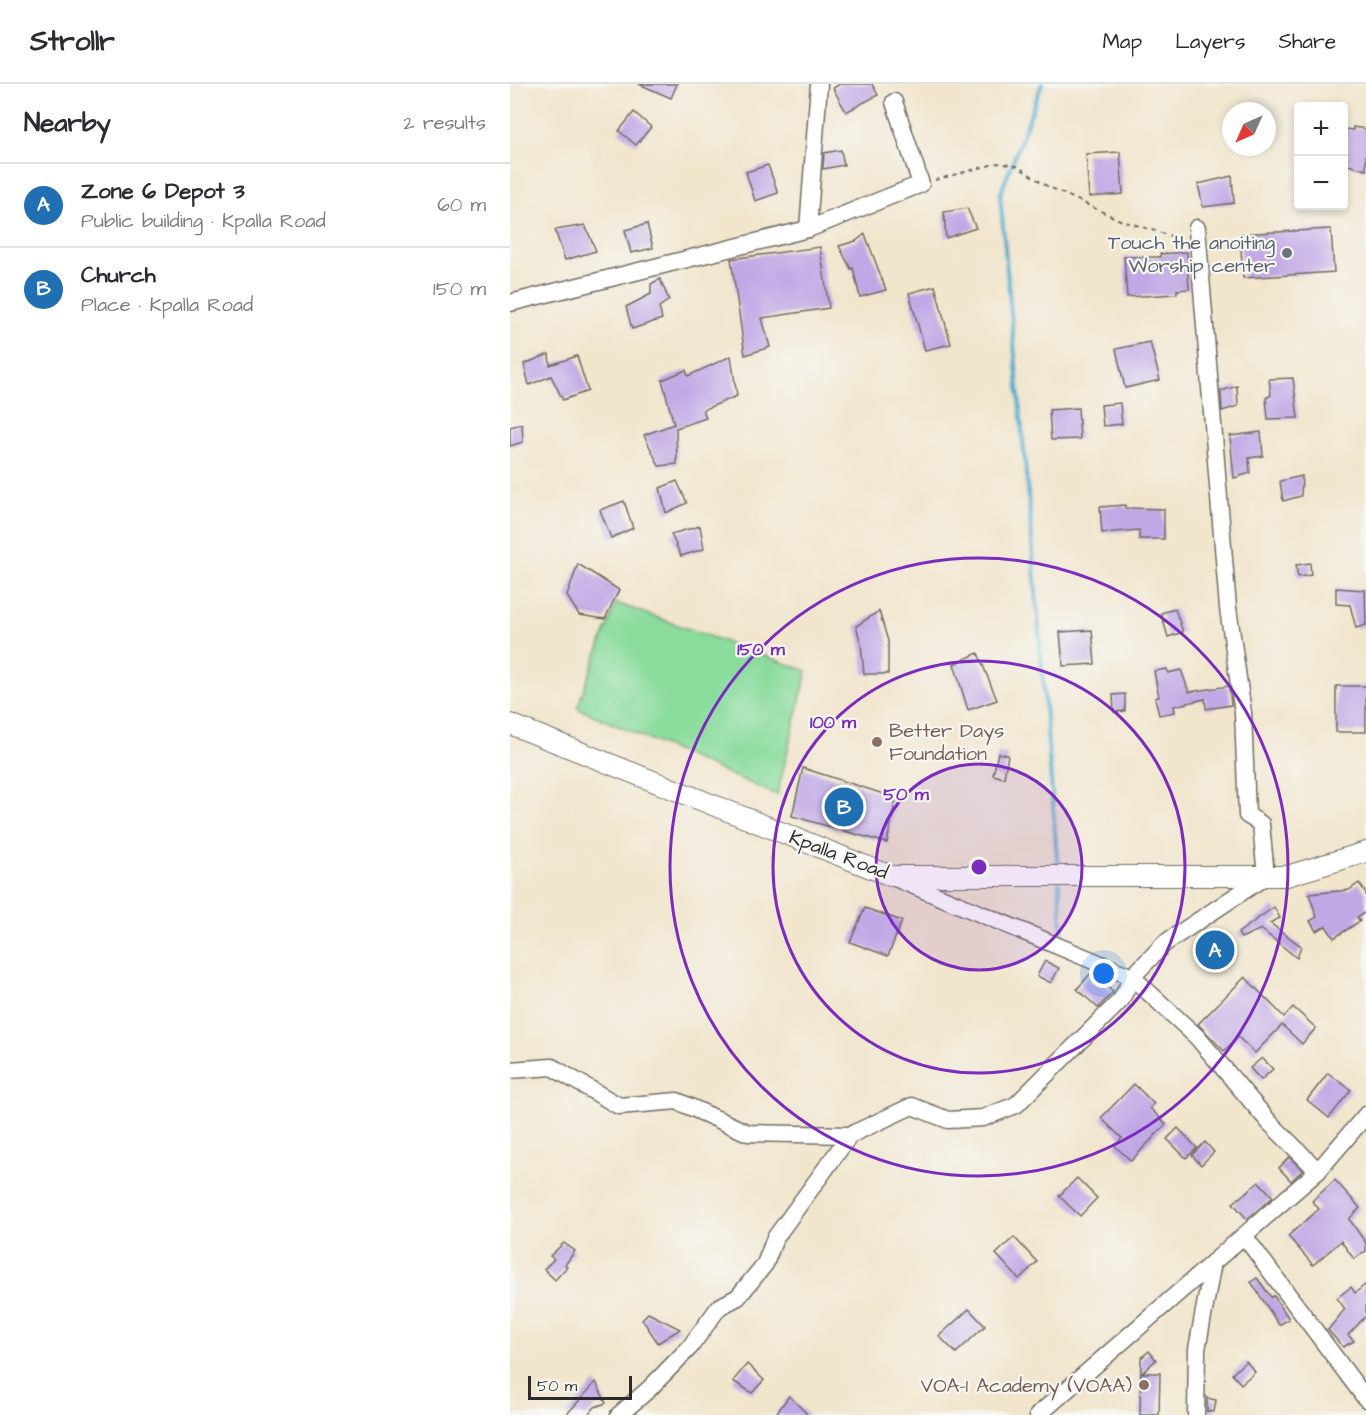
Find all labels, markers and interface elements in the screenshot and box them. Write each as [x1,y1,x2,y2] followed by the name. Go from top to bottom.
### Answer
[30,22,115,61] text: Strollr
[1102,27,1142,56] text: Map
[1175,27,1245,56] text: Layers
[1278,27,1336,56] text: Share
[1222,102,1276,156] north arrow
[1294,102,1348,210] map controls
[1294,102,1348,156] button: +
[24,105,111,141] text: Nearby
[403,109,486,137] text: 2 results
[1294,156,1348,210] button: −
[81,176,245,207] text: Zone 6 Depot 3
[37,191,50,219] text: A
[437,191,486,219] text: 60 m
[81,207,326,235] text: Public building · Kpalla Road
[1108,229,1275,280] place label: Touch the anoiting Worship center
[1280,246,1294,260] marker: Touch the anoiting Worship center
[81,260,156,291] text: Church
[36,275,51,303] text: B
[433,275,486,303] text: 150 m
[81,291,253,319] text: Place · Kpalla Road
[737,637,786,662] text: 150 m
[810,710,857,735] text: 100 m
[889,717,1004,768] place label: Better Days Foundation
[870,735,884,749] marker: Better Days Foundation
[883,782,930,807] text: 50 m
[824,784,864,830] pin: B
[785,823,892,887] street label: Kpalla Road
[969,857,989,877] centre of rings
[1196,928,1234,972] pin: A
[1089,959,1118,988] your location
[921,1372,1132,1401] place label: VOA-1 Academy (VOAA)
[528,1373,632,1400] scale bar
[537,1375,577,1397] text: 50 m
[1137,1378,1151,1392] marker: VOA-1 Academy (VOAA)

